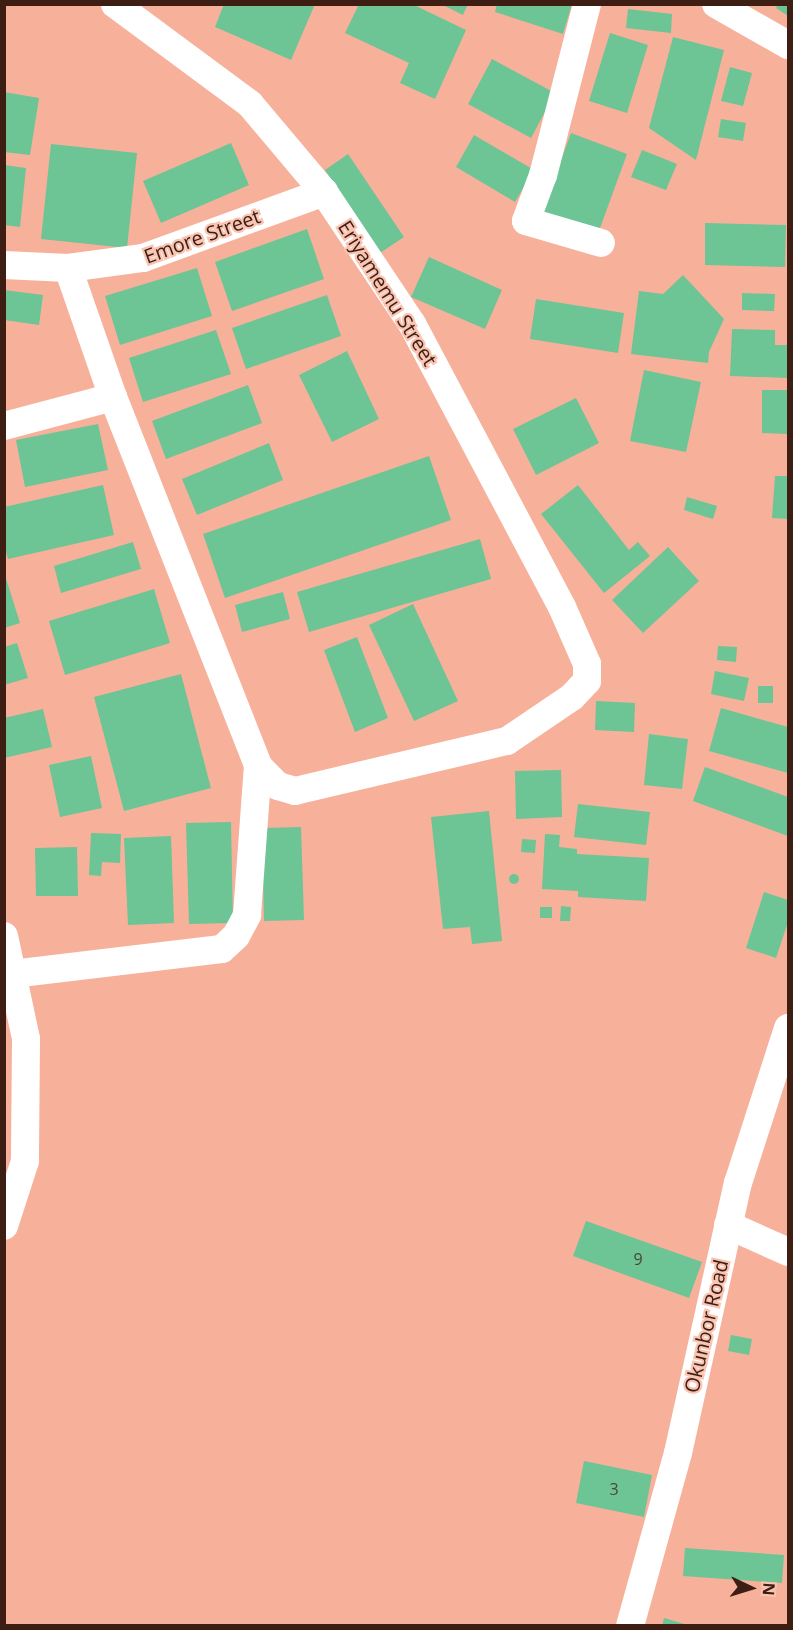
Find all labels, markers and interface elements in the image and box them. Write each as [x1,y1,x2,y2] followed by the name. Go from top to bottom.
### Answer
[141,204,263,268] street label: Emore Street
[334,216,442,370] street label: Eriyamemu Street
[633,1249,643,1269] house number: 9
[679,1257,733,1395] street label: Okunbor Road
[609,1479,619,1499] house number: 3
[721,1558,781,1618] north arrow
[758,1582,780,1597] text: N

